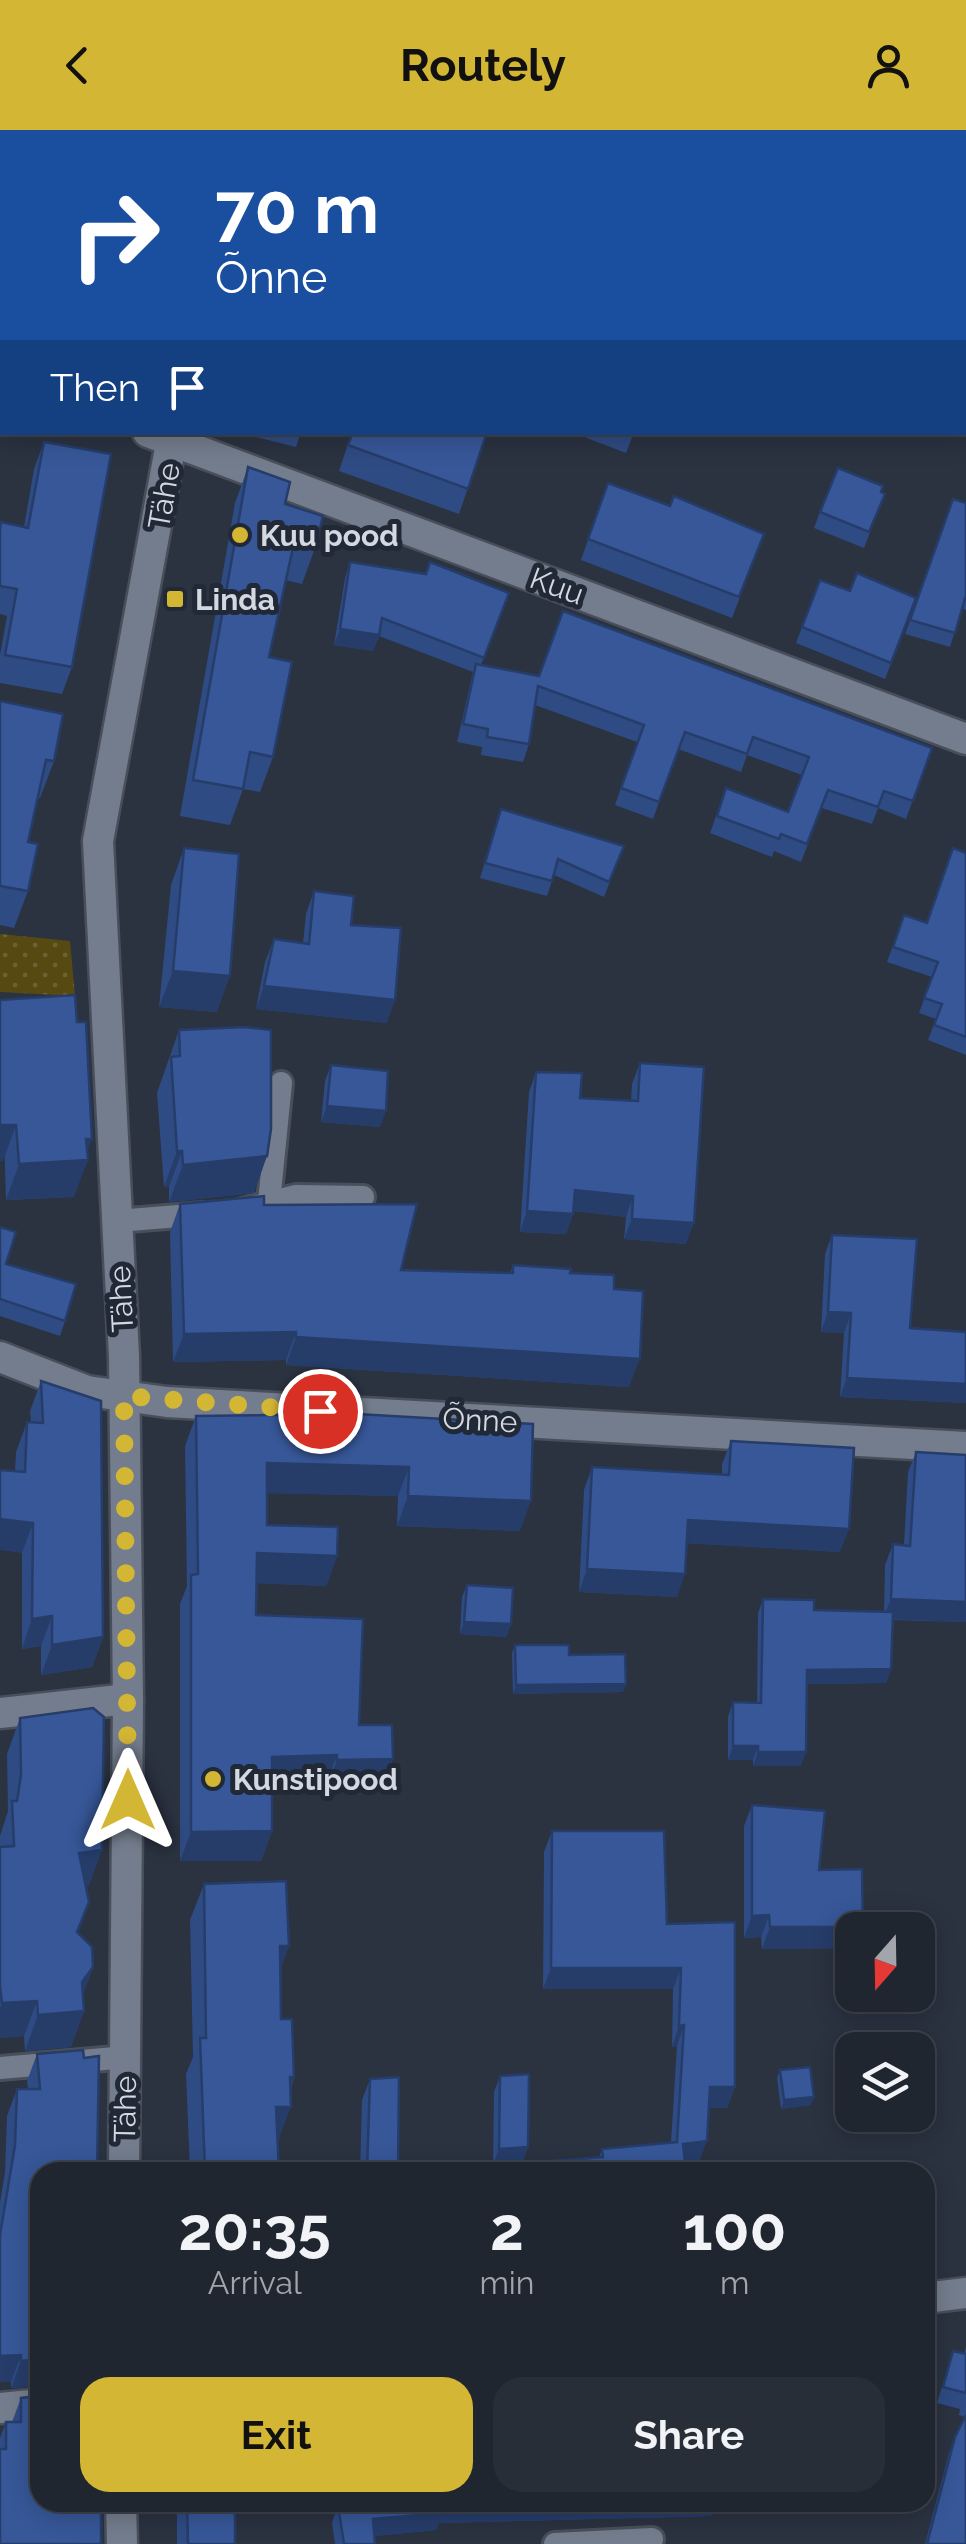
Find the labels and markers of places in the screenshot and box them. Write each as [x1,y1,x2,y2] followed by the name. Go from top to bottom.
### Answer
[260,518,399,553] place label: Kuu pood
[229,524,251,546] marker: Kuu pood
[195,582,275,617] place label: Linda
[164,588,186,610] marker: Linda
[278,1369,363,1454] pin
[233,1762,398,1797] place label: Kunstipood
[202,1768,224,1790] marker: Kunstipood

